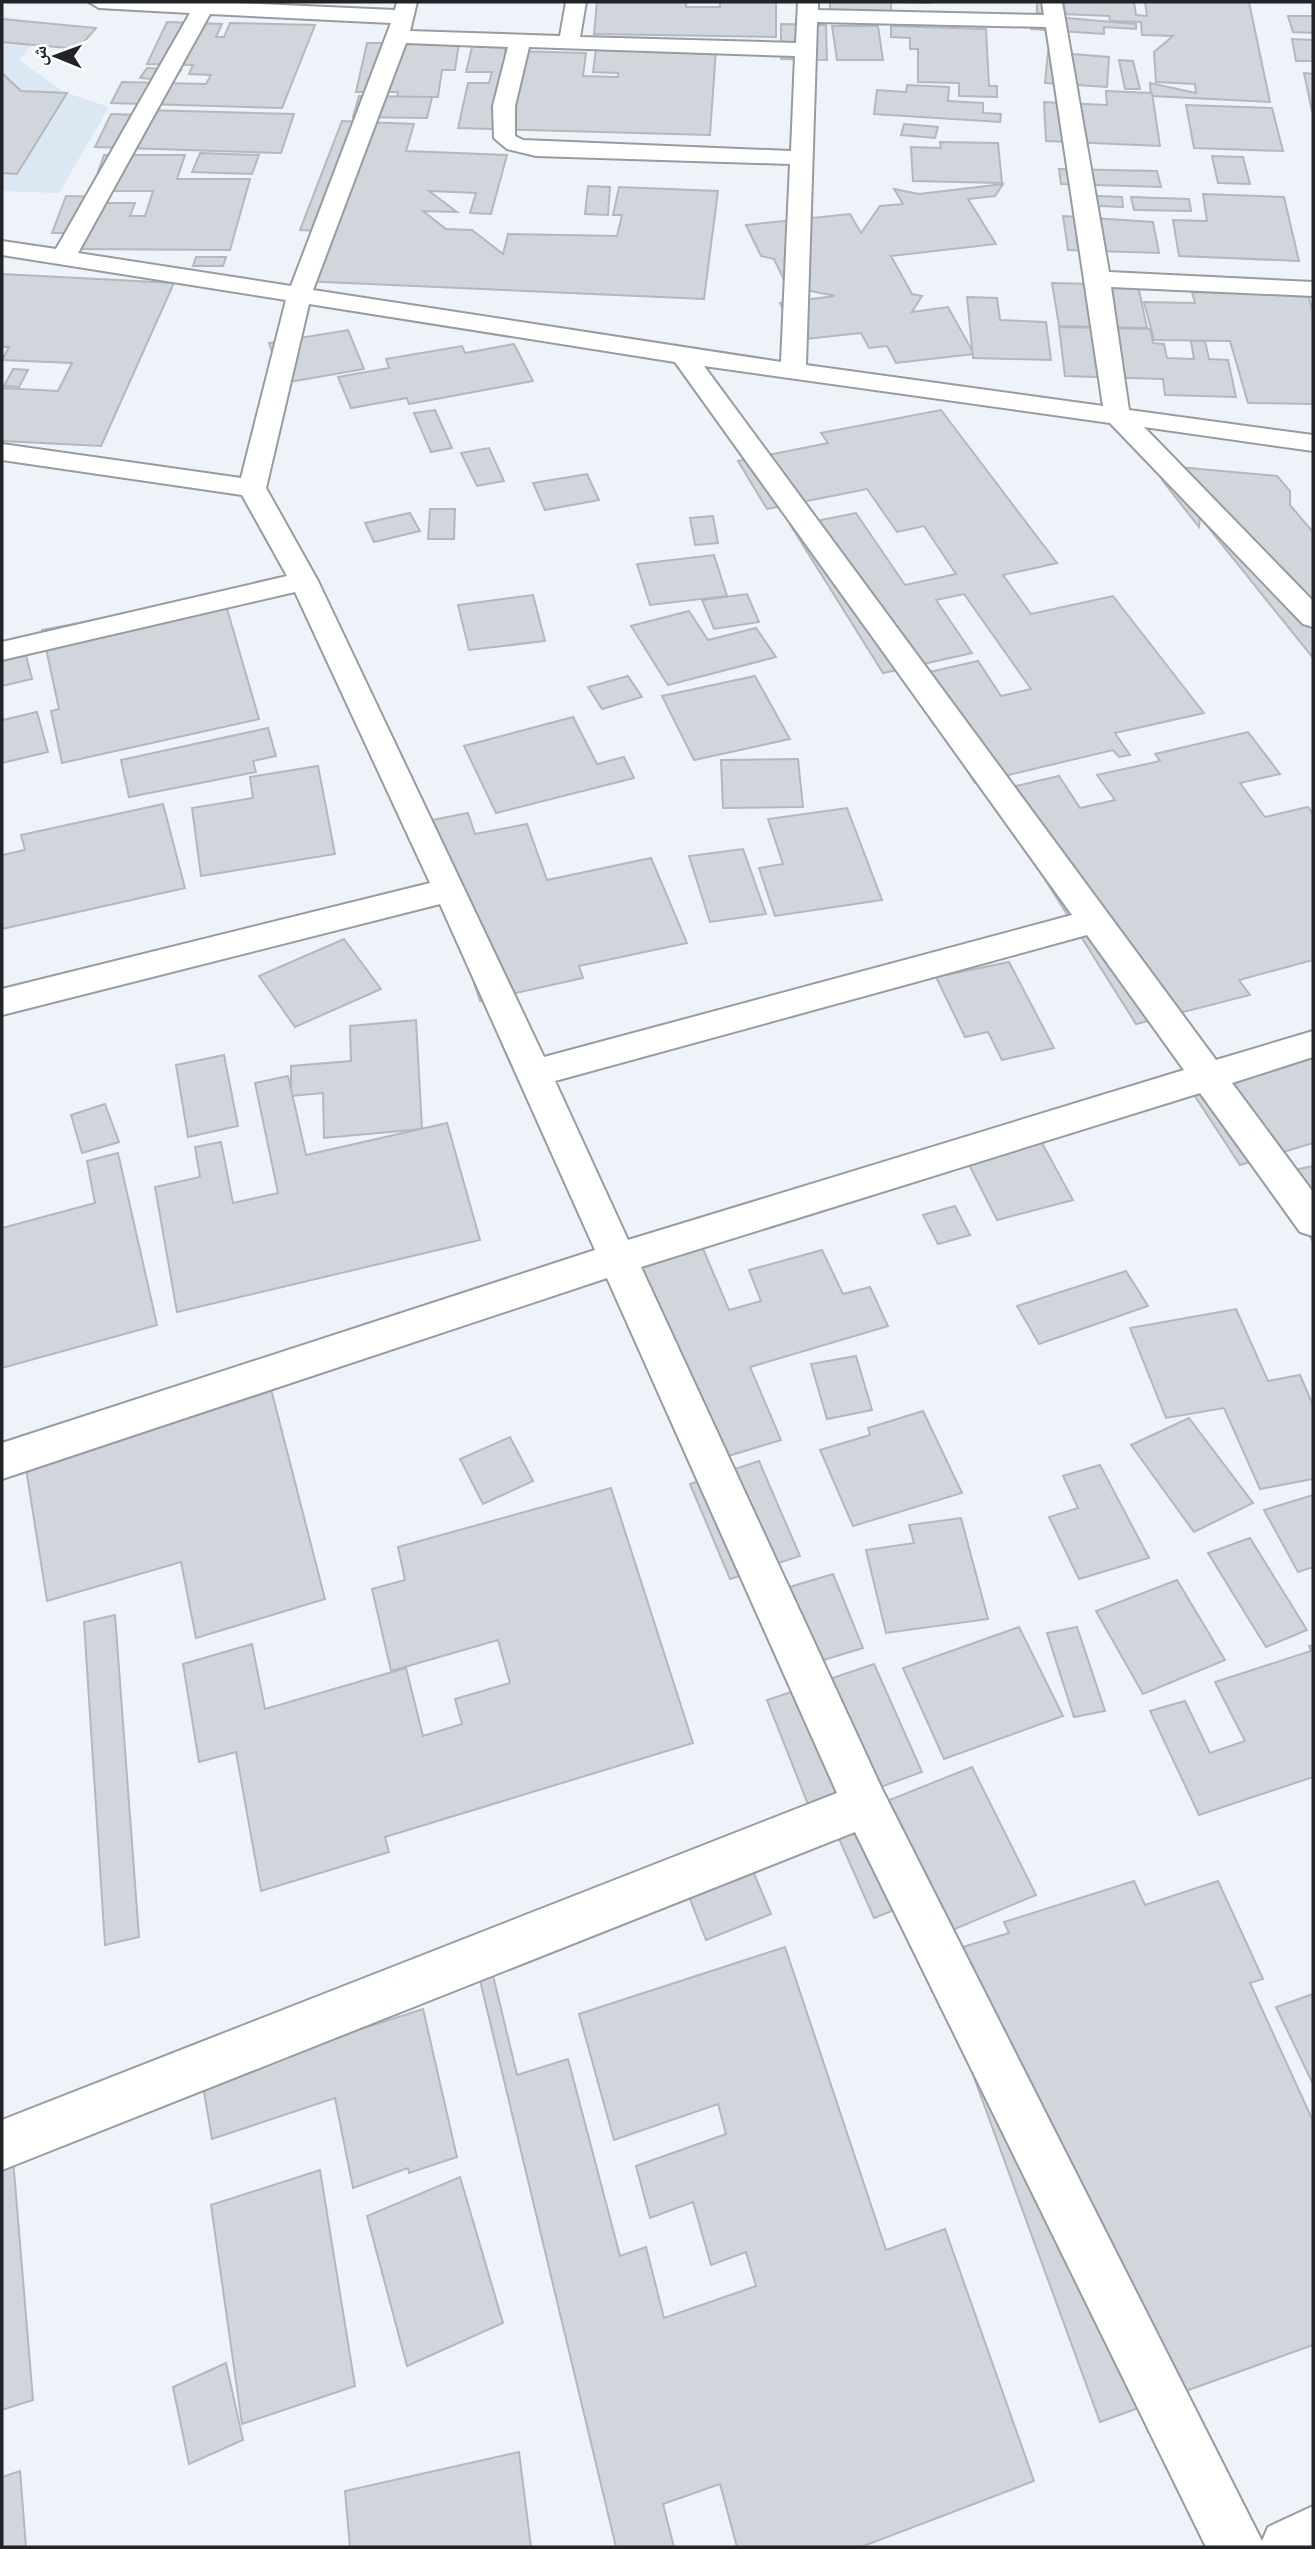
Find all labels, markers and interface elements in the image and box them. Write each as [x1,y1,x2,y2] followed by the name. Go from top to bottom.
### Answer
[21,21,91,91] north arrow
[28,45,51,66] text: ش

